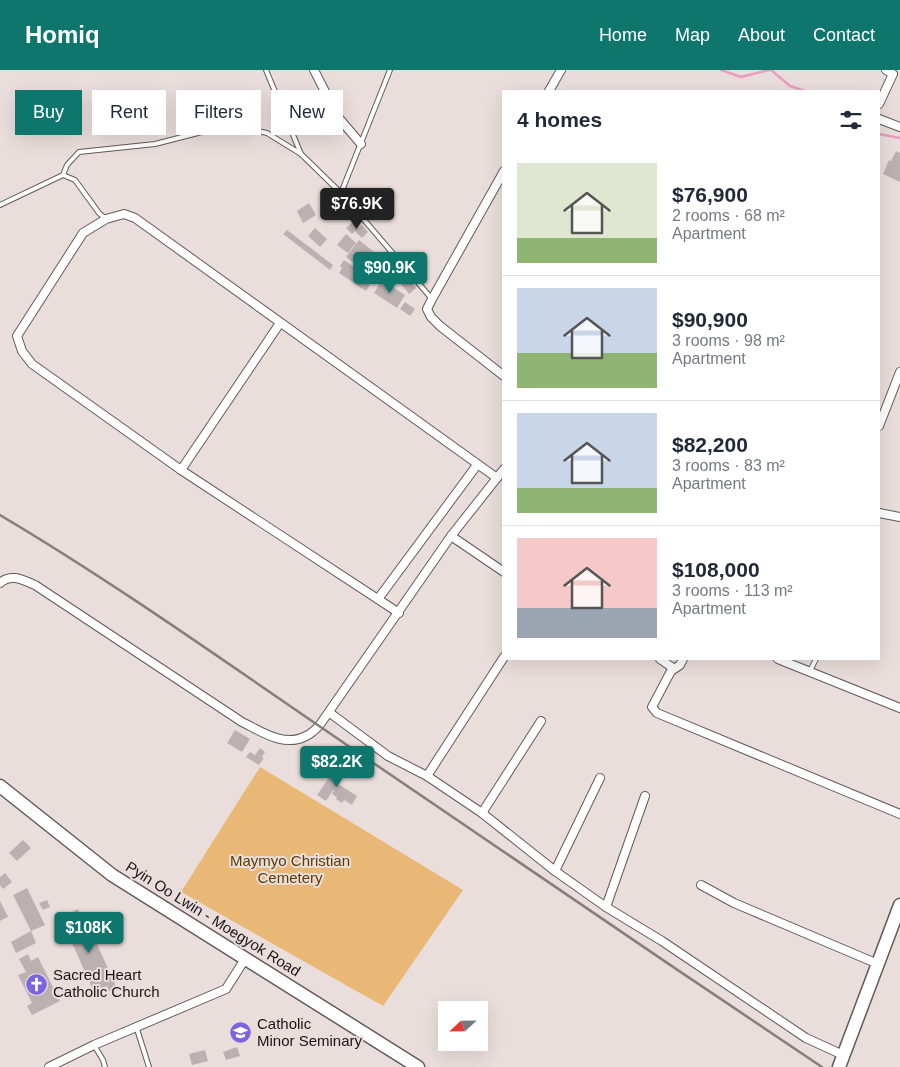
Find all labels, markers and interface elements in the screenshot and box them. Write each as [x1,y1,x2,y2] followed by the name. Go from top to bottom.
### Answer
[25,21,100,48] text: Homiq
[599,25,647,45] text: Home
[675,25,710,45] text: Map
[738,25,785,45] text: About
[813,25,875,45] text: Contact
[15,90,82,135] chip: Buy
[92,90,166,135] chip: Rent
[176,90,261,135] chip: Filters
[271,90,343,135] chip: New
[837,106,865,134] icon: filters
[517,108,602,131] text: 4 homes
[557,183,617,243] icon: home
[672,183,748,206] text: $76,900
[316,188,398,230] pin: $76.9K
[331,195,383,212] text: $76.9K
[672,207,785,224] text: 2 rooms · 68 m²
[672,225,746,242] text: Apartment
[349,252,431,294] pin: $90.9K
[364,259,416,276] text: $90.9K
[557,308,617,368] icon: home
[672,308,748,331] text: $90,900
[672,332,785,349] text: 3 rooms · 98 m²
[672,350,746,367] text: Apartment
[557,433,617,493] icon: home
[672,433,748,456] text: $82,200
[672,457,785,474] text: 3 rooms · 83 m²
[672,475,746,492] text: Apartment
[557,558,617,618] icon: home
[672,558,760,581] text: $108,000
[672,582,793,599] text: 3 rooms · 113 m²
[672,600,746,617] text: Apartment
[296,746,378,788] pin: $82.2K
[311,753,363,770] text: $82.2K
[230,852,350,886] park label: Maymyo Christian Cemetery
[123,858,304,979] street label: Pyin Oo Lwin - Moegyok Road
[54,912,124,954] pin: $108K
[65,919,113,936] text: $108K
[53,966,160,1000] place label: Sacred Heart Catholic Church
[25,972,49,996] church icon: Sacred Heart Catholic Church
[438,1001,488,1051] north arrow
[438,1001,488,1051] map controls
[257,1015,363,1049] place label: Catholic Minor Seminary
[229,1021,253,1045] school or university icon: Catholic Minor Seminary

